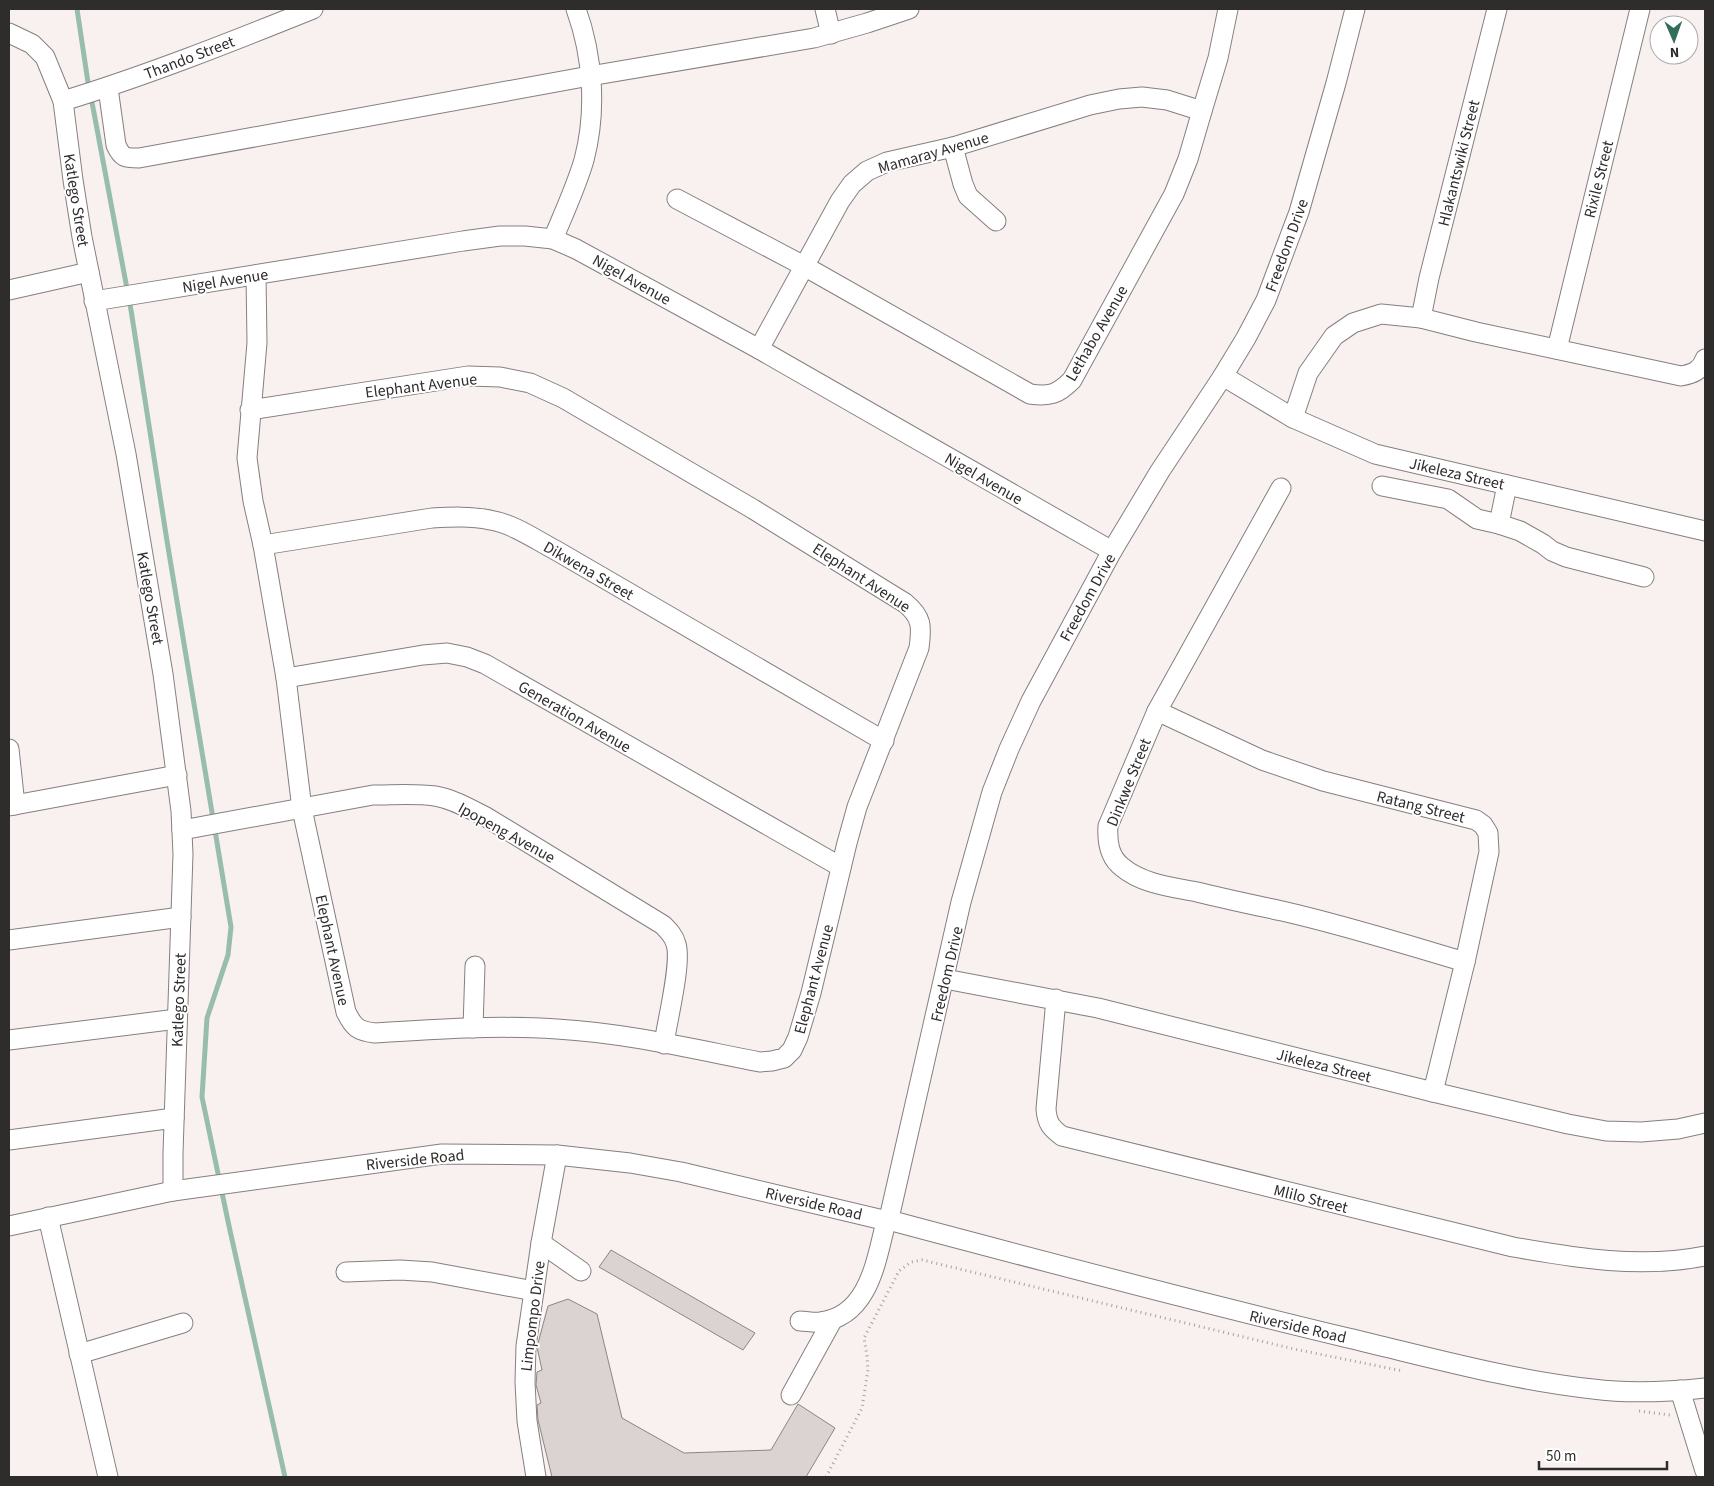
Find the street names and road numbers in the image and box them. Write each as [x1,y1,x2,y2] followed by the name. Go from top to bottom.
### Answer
[141,30,238,85] street label: Thando Street
[1433,97,1485,229] street label: Hlakantswiki Street
[875,127,991,179] street label: Mamaray Avenue
[1579,137,1619,220] street label: Rixile Street
[58,152,94,249] street label: Katlego Street
[1260,196,1314,295] street label: Freedom Drive
[588,249,675,311] street label: Nigel Avenue
[181,263,270,299] street label: Nigel Avenue
[1060,281,1133,386] street label: Lethabo Avenue
[364,368,478,404] street label: Elephant Avenue
[940,448,1027,510] street label: Nigel Avenue
[1407,452,1507,496] street label: Jikeleza Street
[539,536,638,606] street label: Dikwena Street
[808,538,915,618] street label: Elephant Avenue
[1055,549,1121,645] street label: Freedom Drive
[131,550,169,647] street label: Katlego Street
[514,676,635,758] street label: Generation Avenue
[1101,735,1157,830] street label: Dinkwe Street
[1374,785,1468,829] street label: Ratang Street
[454,797,559,869] street label: Ipopeng Avenue
[310,893,355,1008] street label: Elephant Avenue
[789,922,839,1037] street label: Elephant Avenue
[925,924,969,1024] street label: Freedom Drive
[166,952,192,1047] street label: Katlego Street
[1274,1044,1374,1089] street label: Jikeleza Street
[365,1144,465,1176] street label: Riverside Road
[1271,1179,1351,1219] street label: Mlilo Street
[763,1182,864,1226] street label: Riverside Road
[515,1260,551,1373] street label: Limpompo Drive
[1247,1305,1348,1349] street label: Riverside Road

